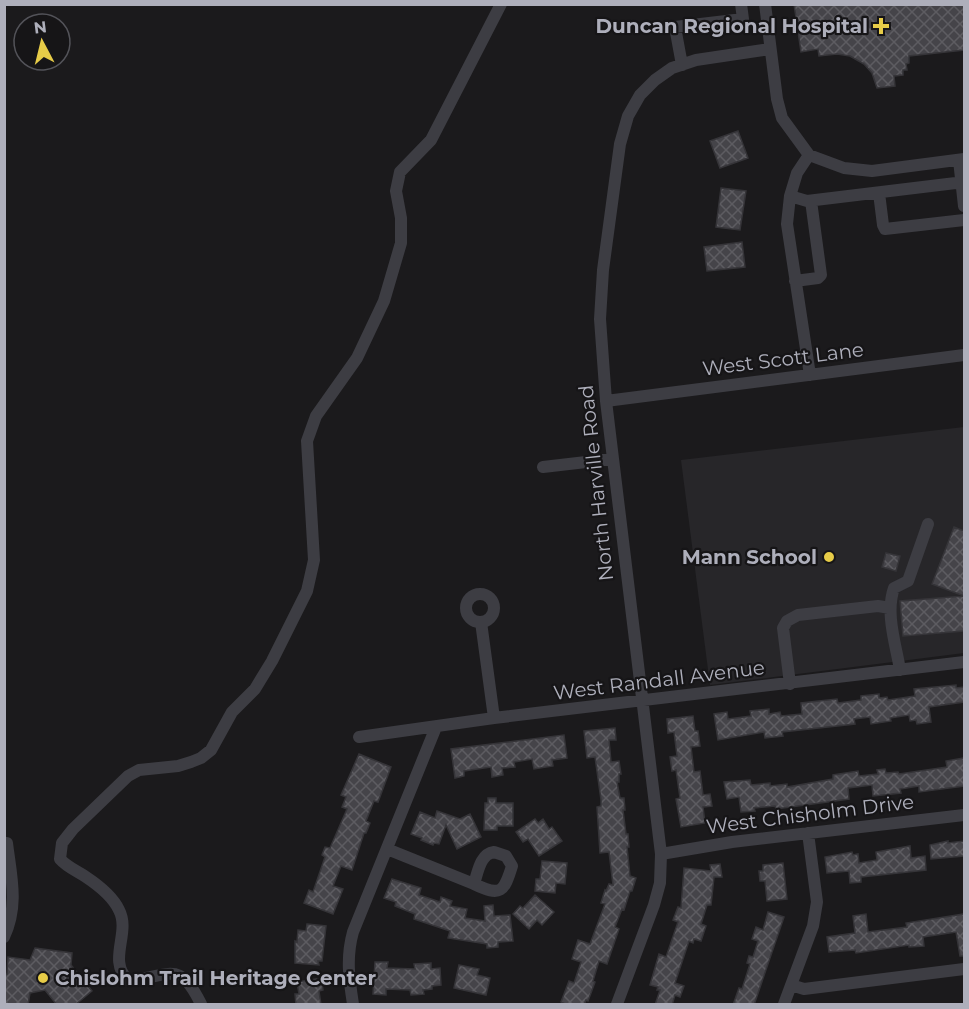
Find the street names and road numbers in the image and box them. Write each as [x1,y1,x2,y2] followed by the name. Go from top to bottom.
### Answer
[701,337,865,381] street label: West Scott Lane
[574,384,618,582] street label: North Harville Road
[552,655,766,705] street label: West Randall Avenue
[705,789,915,839] street label: West Chisholm Drive

